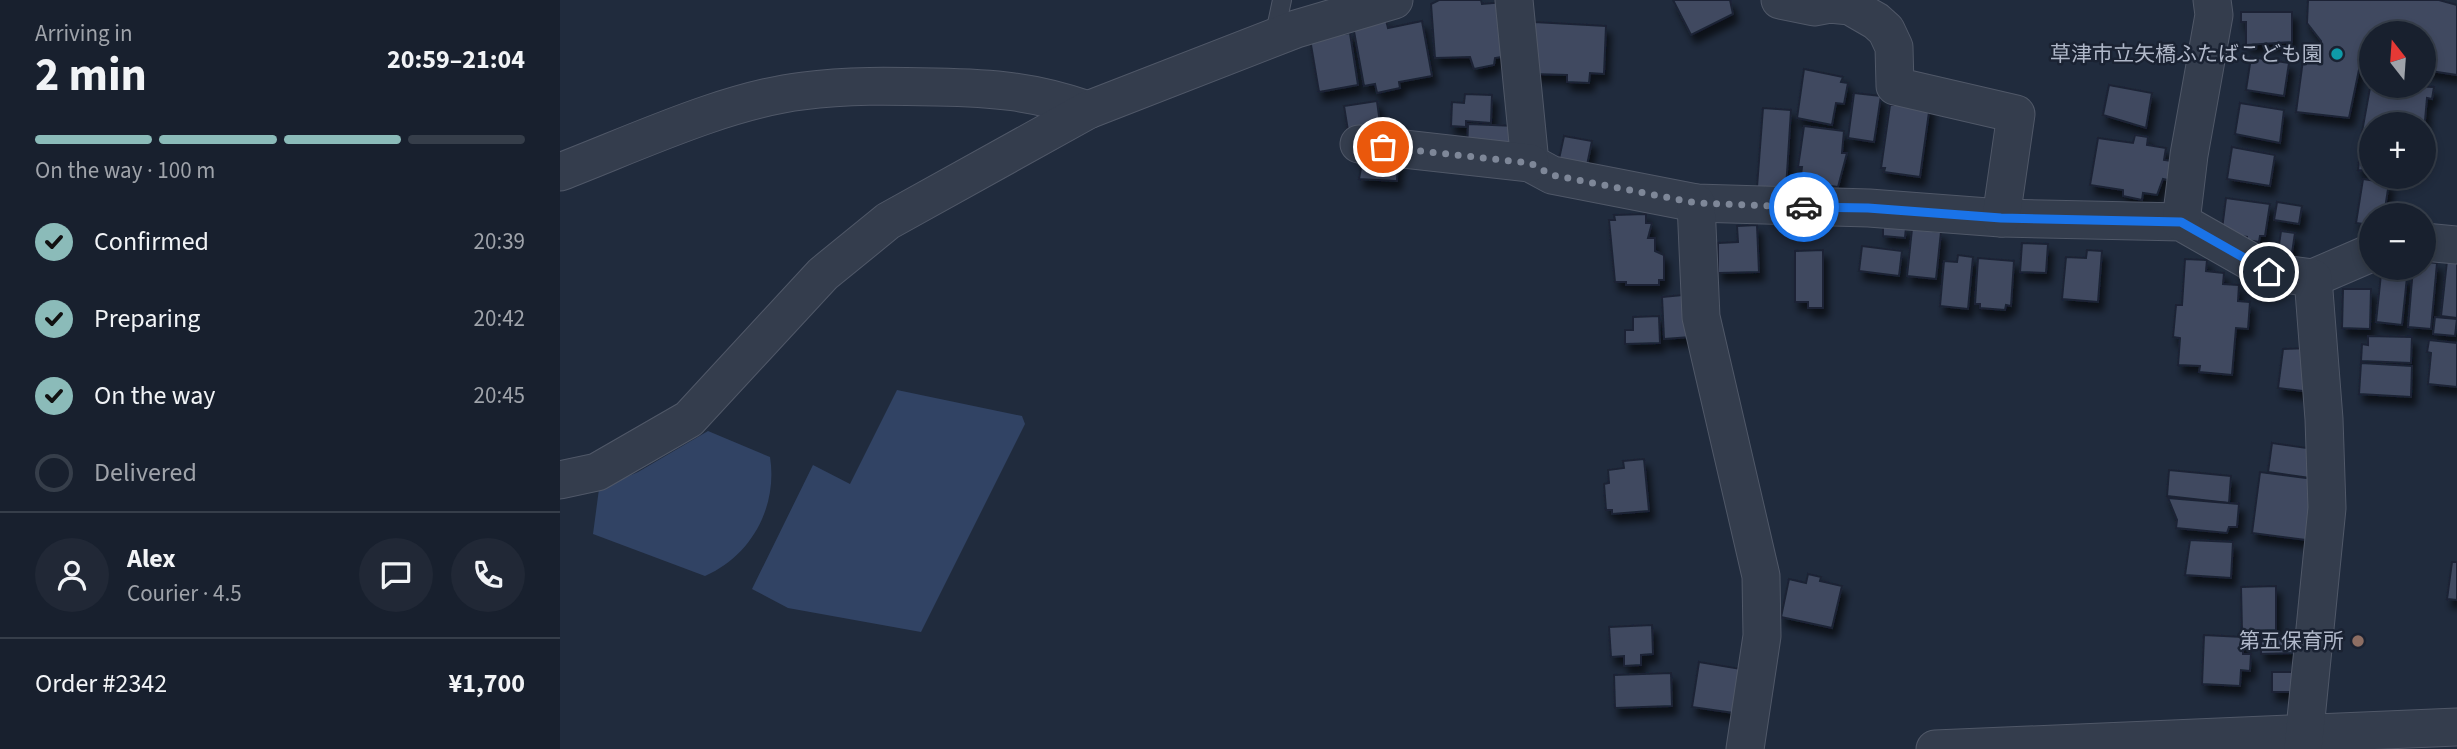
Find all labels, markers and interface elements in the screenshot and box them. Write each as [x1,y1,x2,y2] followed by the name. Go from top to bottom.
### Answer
[35,17,133,50] text: Arriving in
[2359,21,2436,98] north arrow
[2359,21,2436,280] map controls
[2050,39,2323,69] place label: 草津市立矢橋ふたばこども園
[387,41,525,78] text: 20:59–21:04
[35,43,147,108] text: 2 min
[2329,46,2345,62] marker: 草津市立矢橋ふたばこども園
[2359,112,2436,189] button: +
[1353,117,1413,177] pin
[1364,128,1402,166] icon: bag
[35,154,215,187] text: On the way · 100 m
[1769,172,1839,242] courier
[1785,188,1823,226] icon: car
[2359,203,2436,280] button: −
[35,223,73,261] icon: check
[94,223,209,260] text: Confirmed
[474,225,525,258] text: 20:39
[2239,242,2299,302] pin
[2250,253,2288,291] icon: home
[35,300,73,338] icon: check
[94,300,200,337] text: Preparing
[474,302,525,335] text: 20:42
[35,377,73,415] icon: check
[94,377,215,414] text: On the way
[474,379,525,412] text: 20:45
[94,454,197,491] text: Delivered
[35,538,109,612] button: person
[359,538,433,612] button: chat
[451,538,525,612] button: phone
[127,540,176,577] text: Alex
[127,577,242,610] text: Courier · 4.5
[2239,626,2344,656] place label: 第五保育所
[2350,633,2366,649] marker: 第五保育所
[35,665,167,702] text: Order #2342
[449,665,525,702] text: ¥1,700

